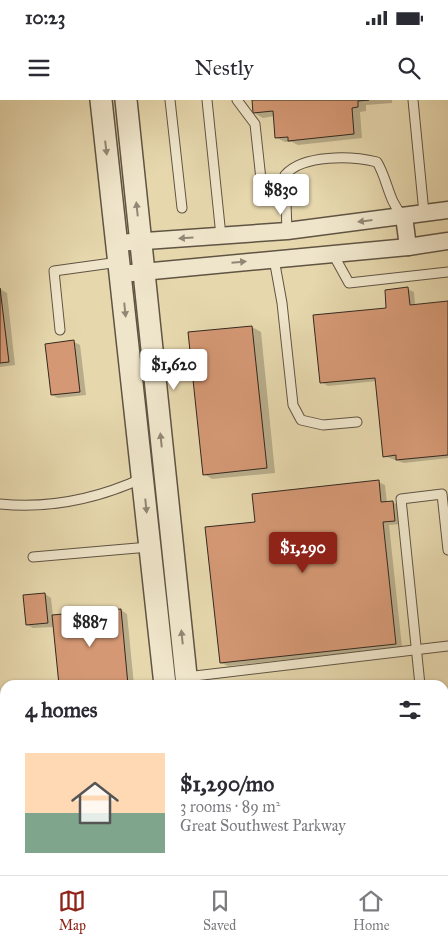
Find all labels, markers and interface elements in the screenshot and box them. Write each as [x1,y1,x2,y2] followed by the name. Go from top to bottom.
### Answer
[25,6,65,29] text: 10:23
[25,54,53,82] icon: menu
[194,54,254,81] text: Nestly
[395,54,423,82] icon: search
[102,141,110,157] one-way arrow
[251,174,311,216] pin: $830
[264,180,298,199] text: $830
[133,201,141,217] one-way arrow
[357,217,373,225] one-way arrow
[178,234,194,242] one-way arrow
[231,258,247,266] one-way arrow
[121,302,129,318] one-way arrow
[133,348,215,391] pin: $1,620
[151,355,197,374] text: $1,620
[157,432,165,448] one-way arrow
[142,499,150,515] one-way arrow
[262,532,344,574] pin: $1,290
[280,538,326,557] text: $1,290
[60,606,120,648] pin: $887
[72,612,108,631] text: $887
[177,628,185,644] one-way arrow
[396,696,424,724] icon: filters
[25,697,97,723] text: 4 homes
[180,771,274,797] text: $1,290/mo
[65,773,125,833] icon: home
[180,797,280,816] text: 3 rooms · 89 m²
[180,816,346,835] text: Great Southwest Parkway
[58,887,86,934] tab: Map
[203,887,236,934] tab: Saved
[353,887,390,934] tab: Home

